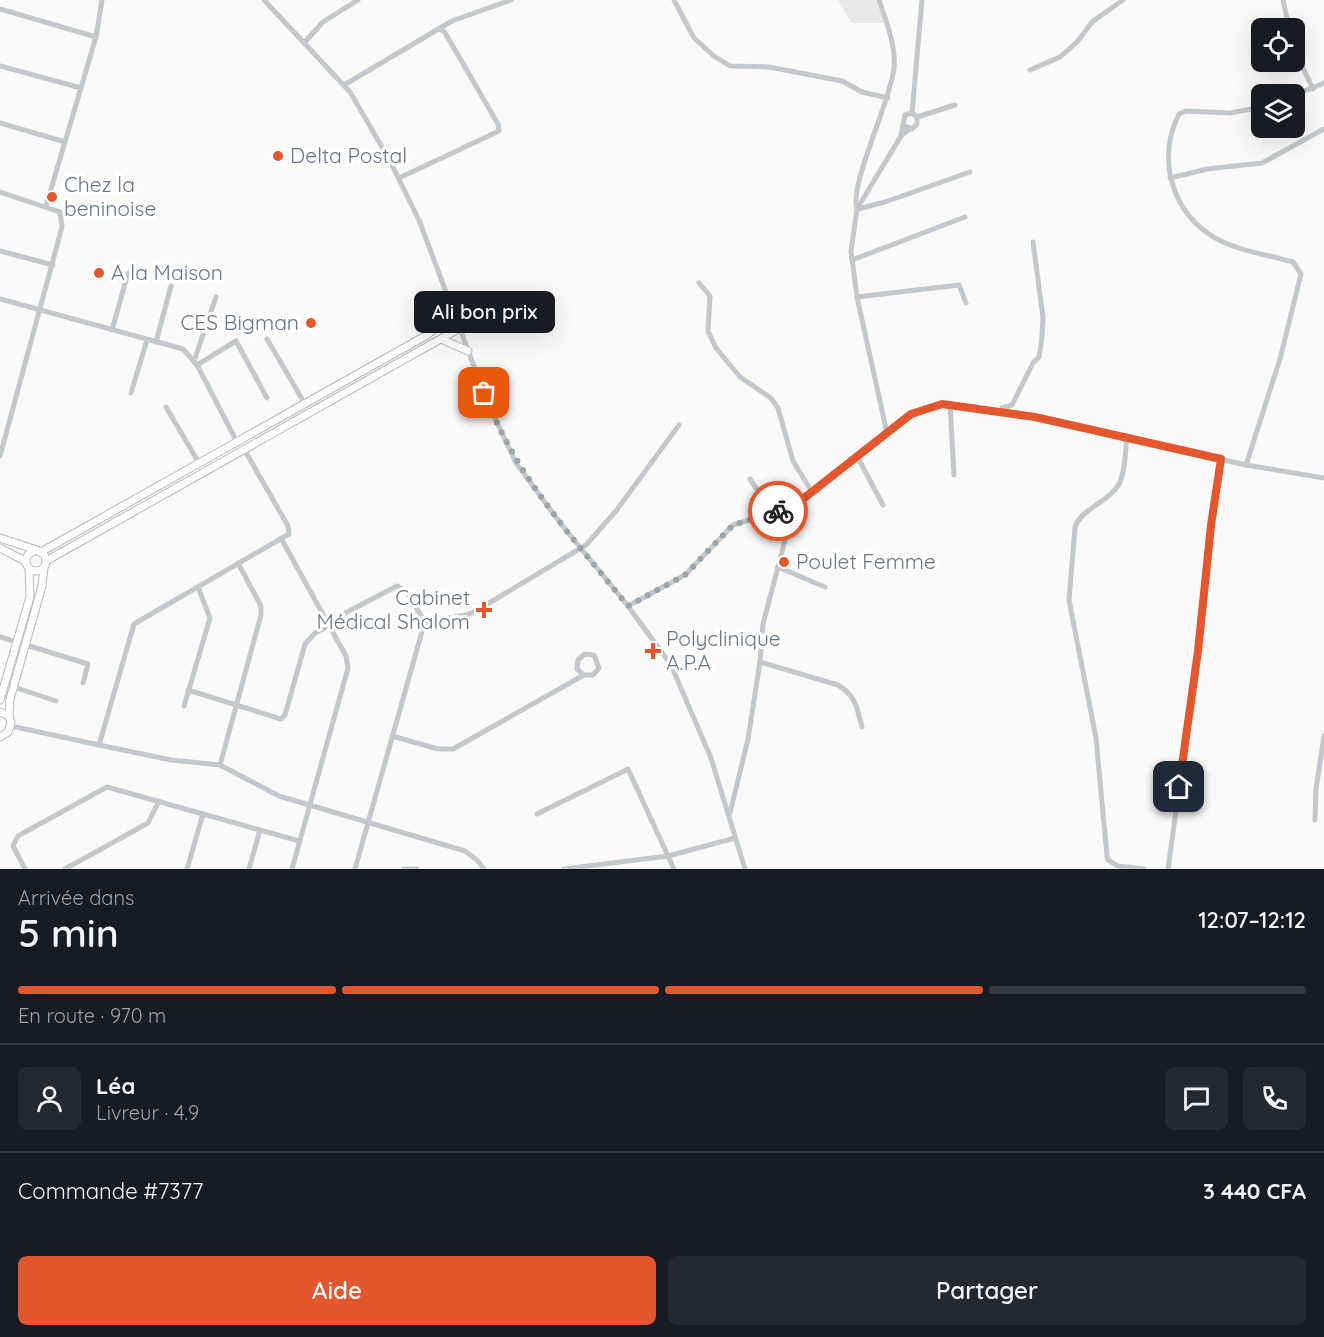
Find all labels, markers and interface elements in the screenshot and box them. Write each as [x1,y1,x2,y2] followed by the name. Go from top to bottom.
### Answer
[1251,18,1305,138] map controls
[1251,18,1305,72] button: locate
[1251,84,1305,138] button: layers
[290,142,407,168] place label: Delta Postal
[271,149,285,163] marker: Delta Postal
[64,171,156,221] place label: Chez la beninoise
[45,190,59,204] marker: Chez la beninoise
[111,259,223,285] place label: A la Maison
[92,266,106,280] marker: A la Maison
[414,291,554,333] callout: Ali bon prix
[432,299,537,324] text: Ali bon prix
[181,309,299,335] place label: CES Bigman
[304,316,318,330] marker: CES Bigman
[458,367,509,418] pin
[467,376,500,409] icon: bag
[748,481,808,541] courier
[762,495,795,528] icon: bike
[796,548,936,574] place label: Poulet Femme
[777,555,791,569] marker: Poulet Femme
[316,584,470,634] place label: Cabinet Médical Shalom
[475,601,493,619] marker: Cabinet Médical Shalom
[666,625,781,675] place label: Polyclinique A.P.A
[644,642,662,660] marker: Polyclinique A.P.A
[1153,761,1204,812] pin
[1162,770,1195,803] icon: home
[18,885,134,910] text: Arrivée dans
[1198,906,1306,934] text: 12:07–12:12
[18,908,119,957] text: 5 min
[18,1003,166,1028] text: En route · 970 m
[18,1067,81,1130] button: person
[1165,1067,1228,1130] button: chat
[1243,1067,1306,1130] button: phone
[96,1072,135,1100] text: Léa
[96,1100,199,1125] text: Livreur · 4.9
[18,1177,203,1205] text: Commande #7377
[1203,1177,1306,1205] text: 3 440 CFA
[18,1256,656,1325] button: Aide
[668,1256,1306,1325] button: Partager

